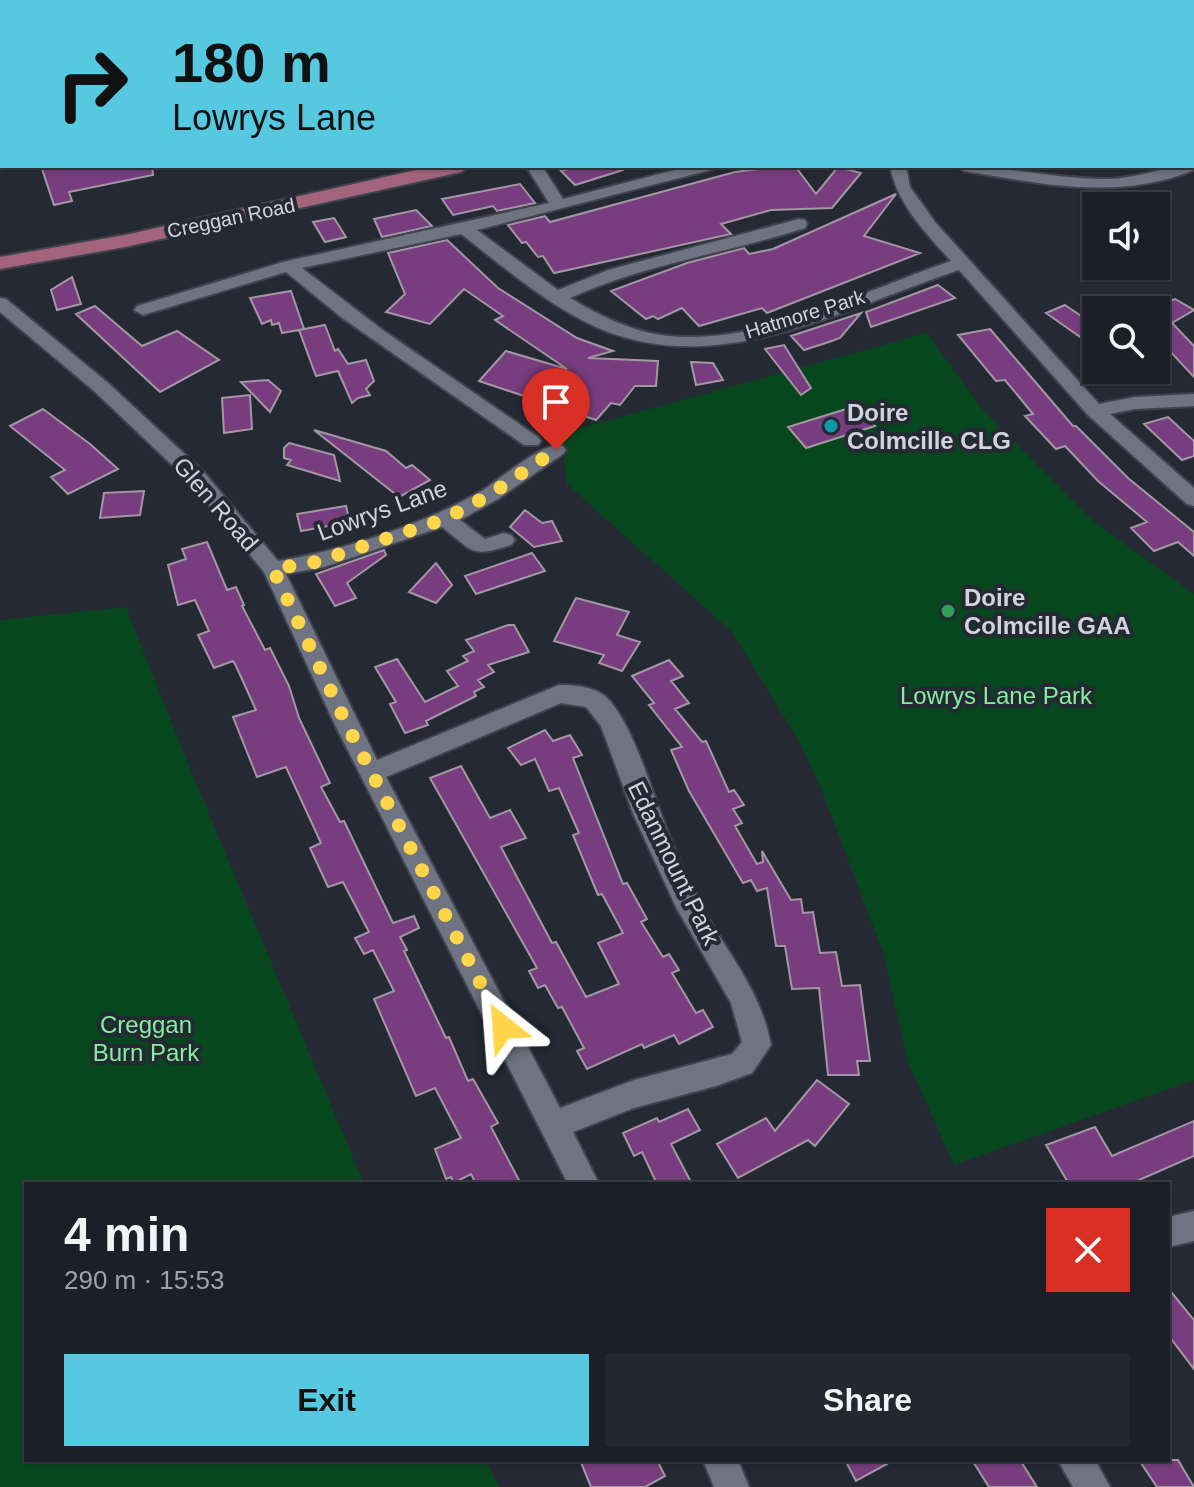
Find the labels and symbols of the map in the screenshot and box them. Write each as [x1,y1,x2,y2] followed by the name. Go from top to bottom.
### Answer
[165,194,297,242] street label: Creggan Road
[743,285,868,343] street label: Hatmore Park
[522,368,590,450] pin
[847,399,1011,454] place label: Doire Colmcille CLG
[822,417,840,435] marker: Doire Colmcille CLG
[168,452,264,556] street label: Glen Road
[313,474,451,546] street label: Lowrys Lane
[964,584,1131,639] place label: Doire Colmcille GAA
[939,602,957,620] marker: Doire Colmcille GAA
[900,682,1093,709] park label: Lowrys Lane Park
[623,777,726,950] street label: Edanmount Park
[461,985,545,1069] position arrow
[93,1011,200,1066] park label: Creggan Burn Park

